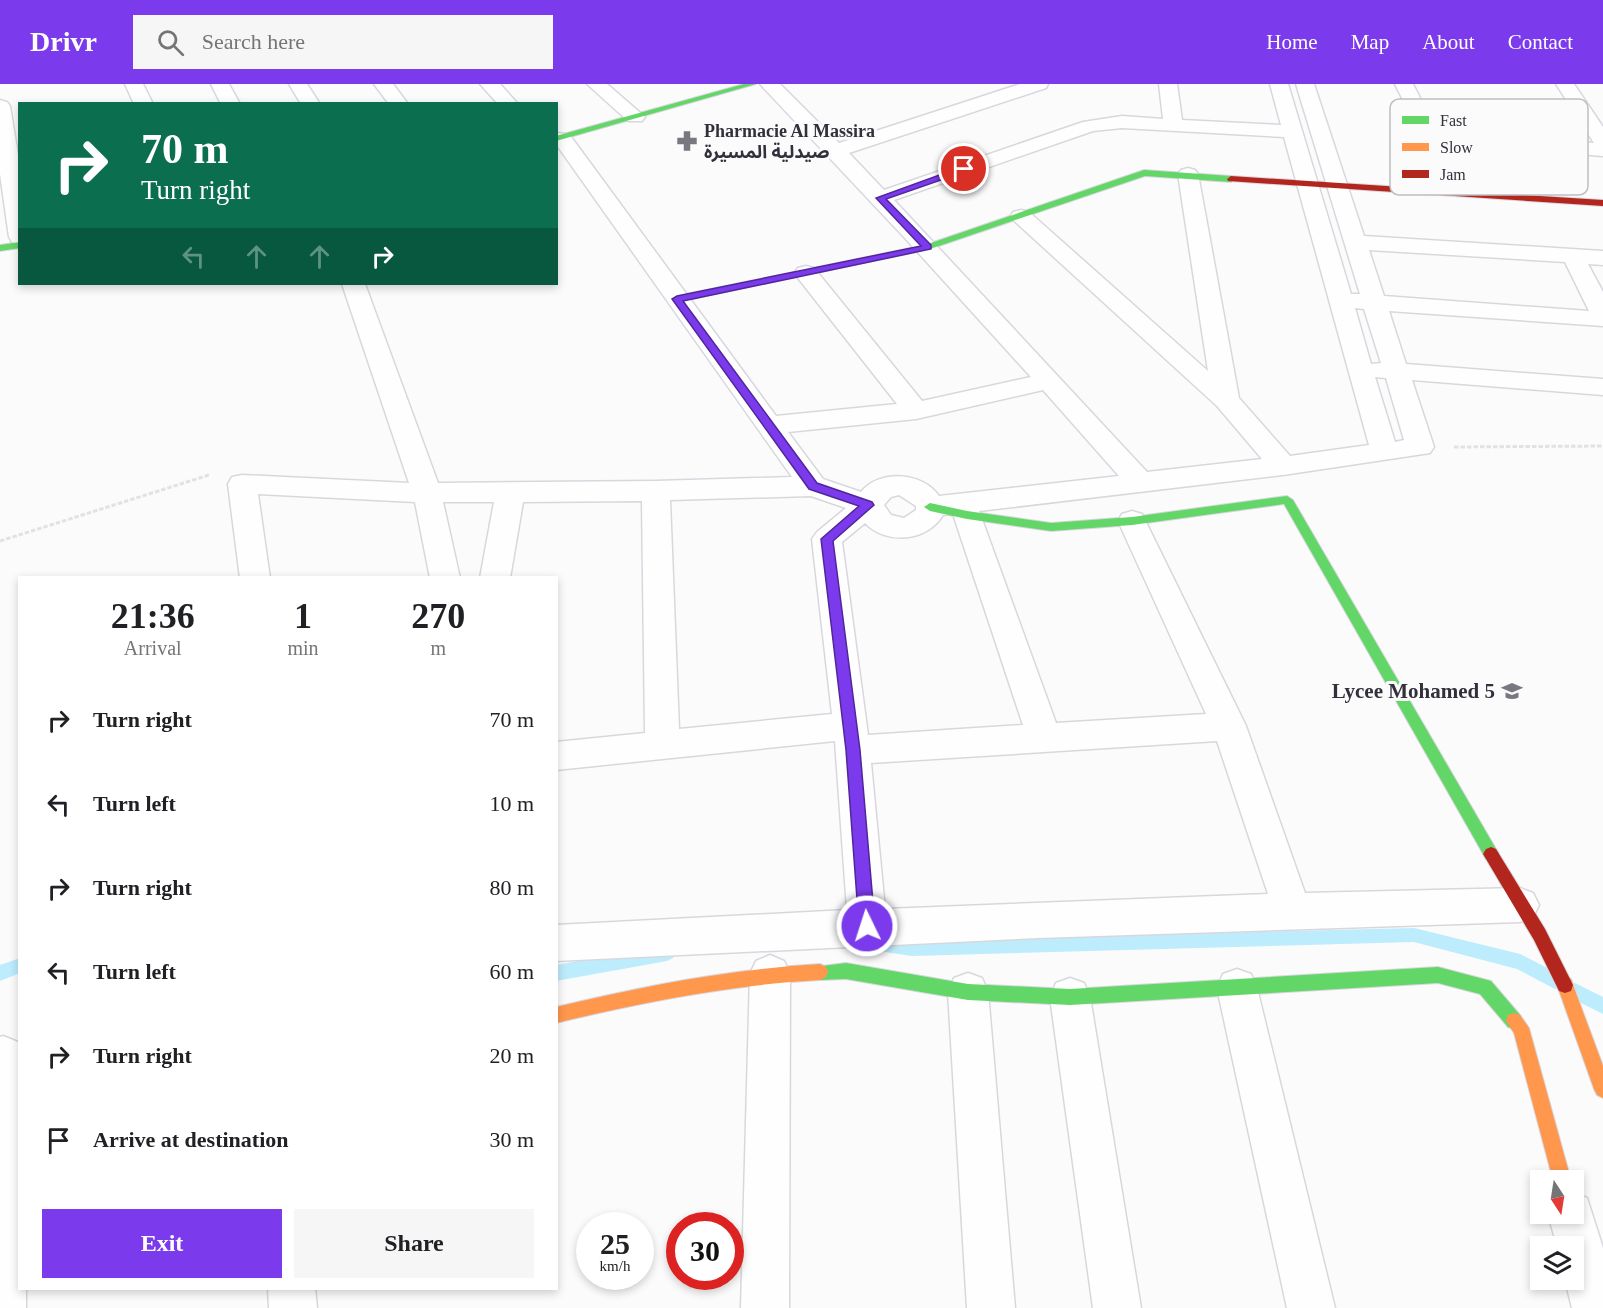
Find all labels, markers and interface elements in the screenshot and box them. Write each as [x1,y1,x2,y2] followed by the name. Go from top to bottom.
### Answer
[133,15,553,69] search box
[30,26,97,57] text: Drivr
[154,26,187,59] icon: search
[202,29,305,54] text: Search here
[1266,30,1318,54] text: Home
[1351,30,1389,54] text: Map
[1422,30,1475,54] text: About
[1508,30,1573,54] text: Contact
[1390,99,1588,195] legend
[1440,112,1467,129] text: Fast
[704,121,875,163] place label: Pharmacie Al Massira صيدلية المسيرة
[42,126,120,204] icon: right
[141,126,229,172] text: 70 m
[675,129,699,153] pharmacy icon: Pharmacie Al Massira صيدلية المسيرة
[1440,139,1473,156] text: Slow
[938,143,989,194] pin
[947,152,980,185] icon: arrive
[1440,166,1466,183] text: Jam
[141,175,250,205] text: Turn right
[177,240,210,273] icon: left
[240,240,273,273] icon: ahead
[303,240,336,273] icon: ahead
[366,240,399,273] icon: right
[111,596,195,636] text: 21:36
[294,596,312,636] text: 1
[411,596,465,636] text: 270
[124,637,182,659] text: Arrival
[287,637,319,659] text: min
[431,637,446,659] text: m
[1332,679,1495,703] place label: Lycee Mohamed 5
[1500,679,1524,703] school or university icon: Lycee Mohamed 5
[42,704,75,737] icon: right
[93,707,192,732] text: Turn right
[489,707,534,732] text: 70 m
[42,788,75,821] icon: left
[93,791,176,816] text: Turn left
[489,791,534,816] text: 10 m
[42,872,75,905] icon: right
[93,875,192,900] text: Turn right
[489,875,534,900] text: 80 m
[835,894,899,958] position arrow
[42,956,75,989] icon: left
[93,959,176,984] text: Turn left
[489,959,534,984] text: 60 m
[42,1040,75,1073] icon: right
[93,1043,192,1068] text: Turn right
[489,1043,534,1068] text: 20 m
[42,1124,75,1157] icon: arrive
[93,1127,289,1152] text: Arrive at destination
[489,1127,534,1152] text: 30 m
[1530,1170,1584,1224] north arrow
[1530,1170,1584,1290] map controls
[42,1209,282,1278] button: Exit
[294,1209,534,1278] button: Share
[666,1212,744,1290] speed limit sign: 30
[600,1227,630,1260] text: 25
[1530,1236,1584,1290] button: layers
[600,1258,630,1274] text: km/h

